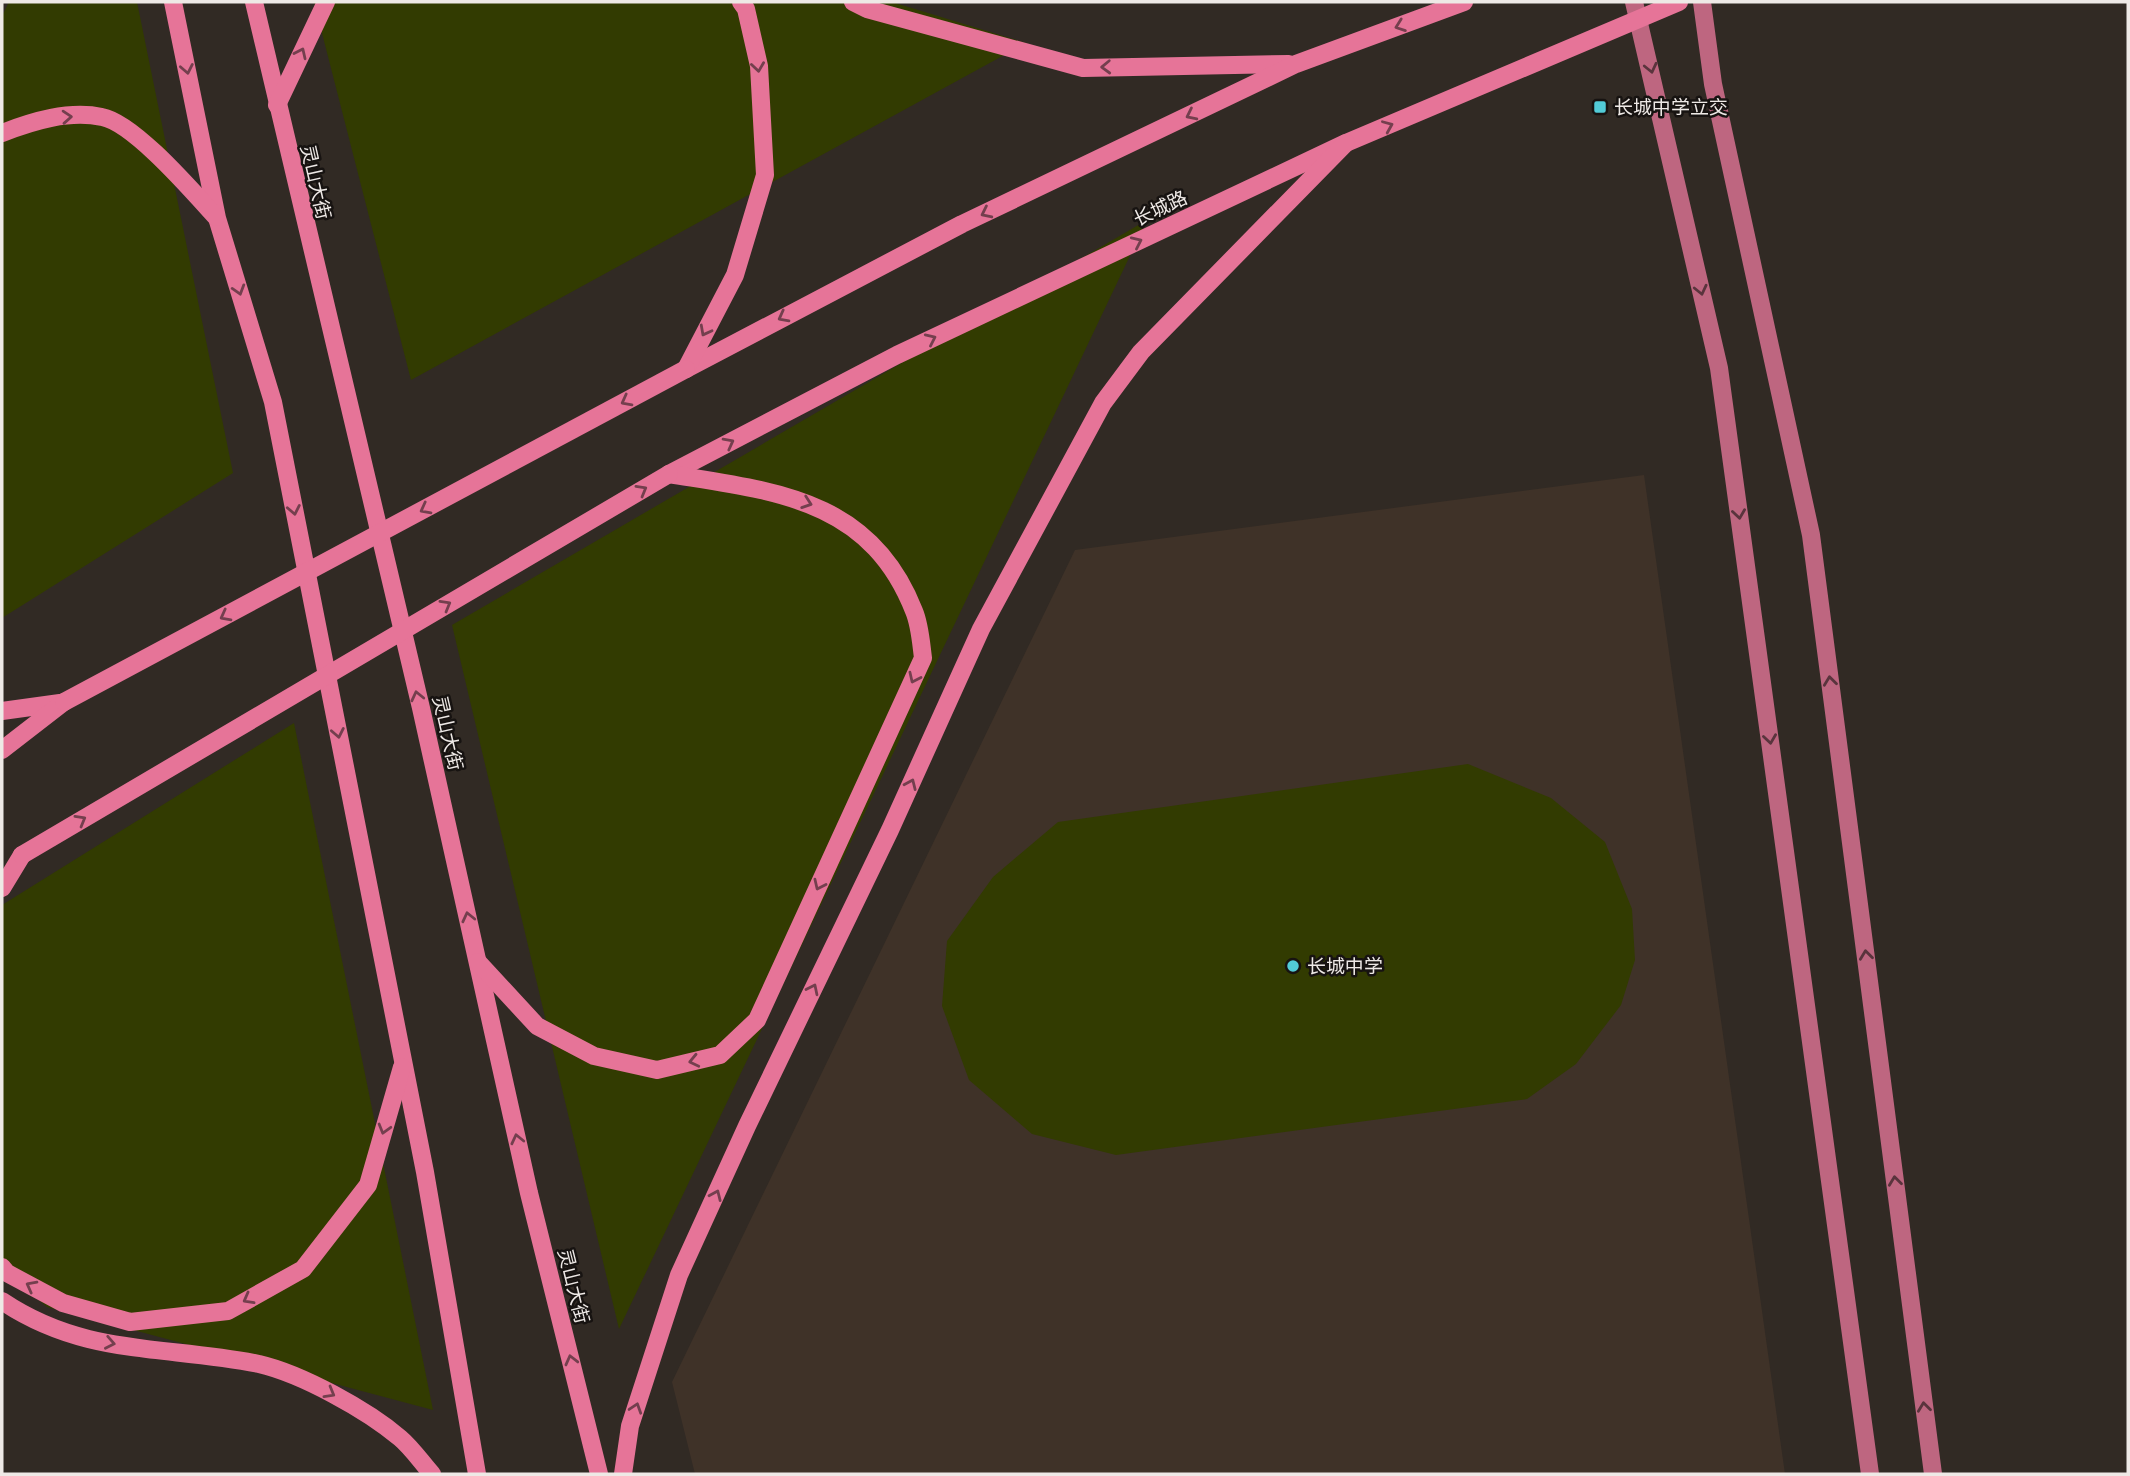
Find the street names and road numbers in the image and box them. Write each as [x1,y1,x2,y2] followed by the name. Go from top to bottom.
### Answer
[297,142,335,222] street label: 灵山大街
[1130,186,1190,230] street label: 长城路
[429,693,467,773] street label: 灵山大街
[554,1246,594,1326] street label: 灵山大街

